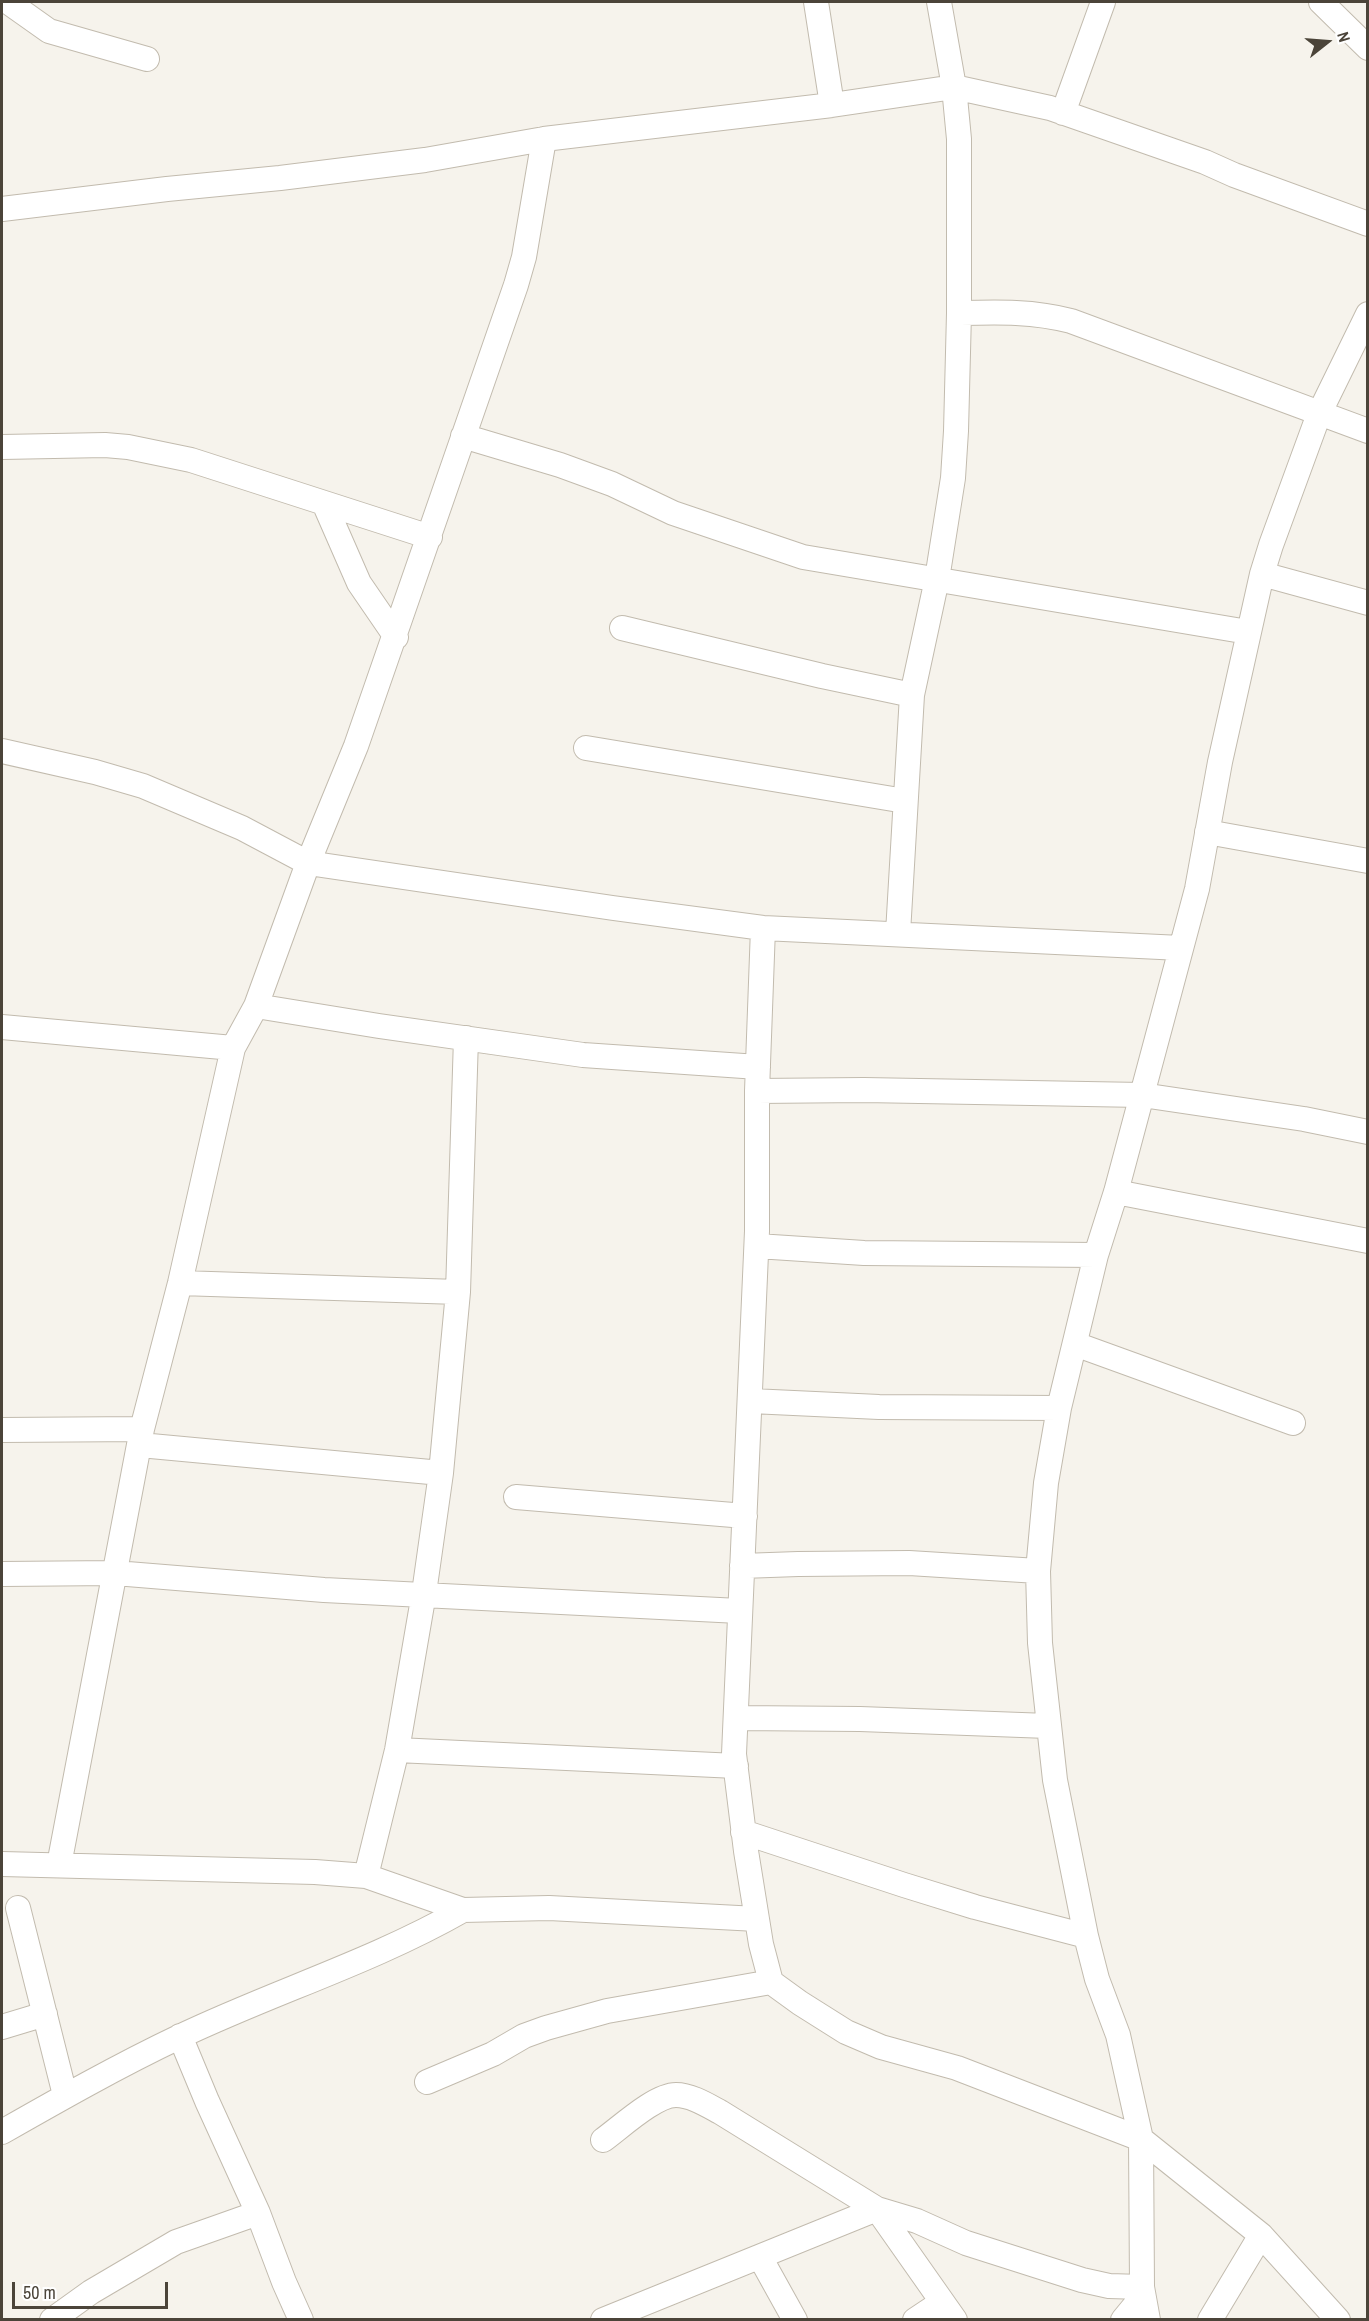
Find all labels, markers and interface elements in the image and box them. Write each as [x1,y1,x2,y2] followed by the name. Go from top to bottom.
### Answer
[1297,12,1357,72] north arrow
[1332,29,1356,44] text: N
[15,2270,171,2308] scale bar
[23,2280,56,2305] text: 50 m

